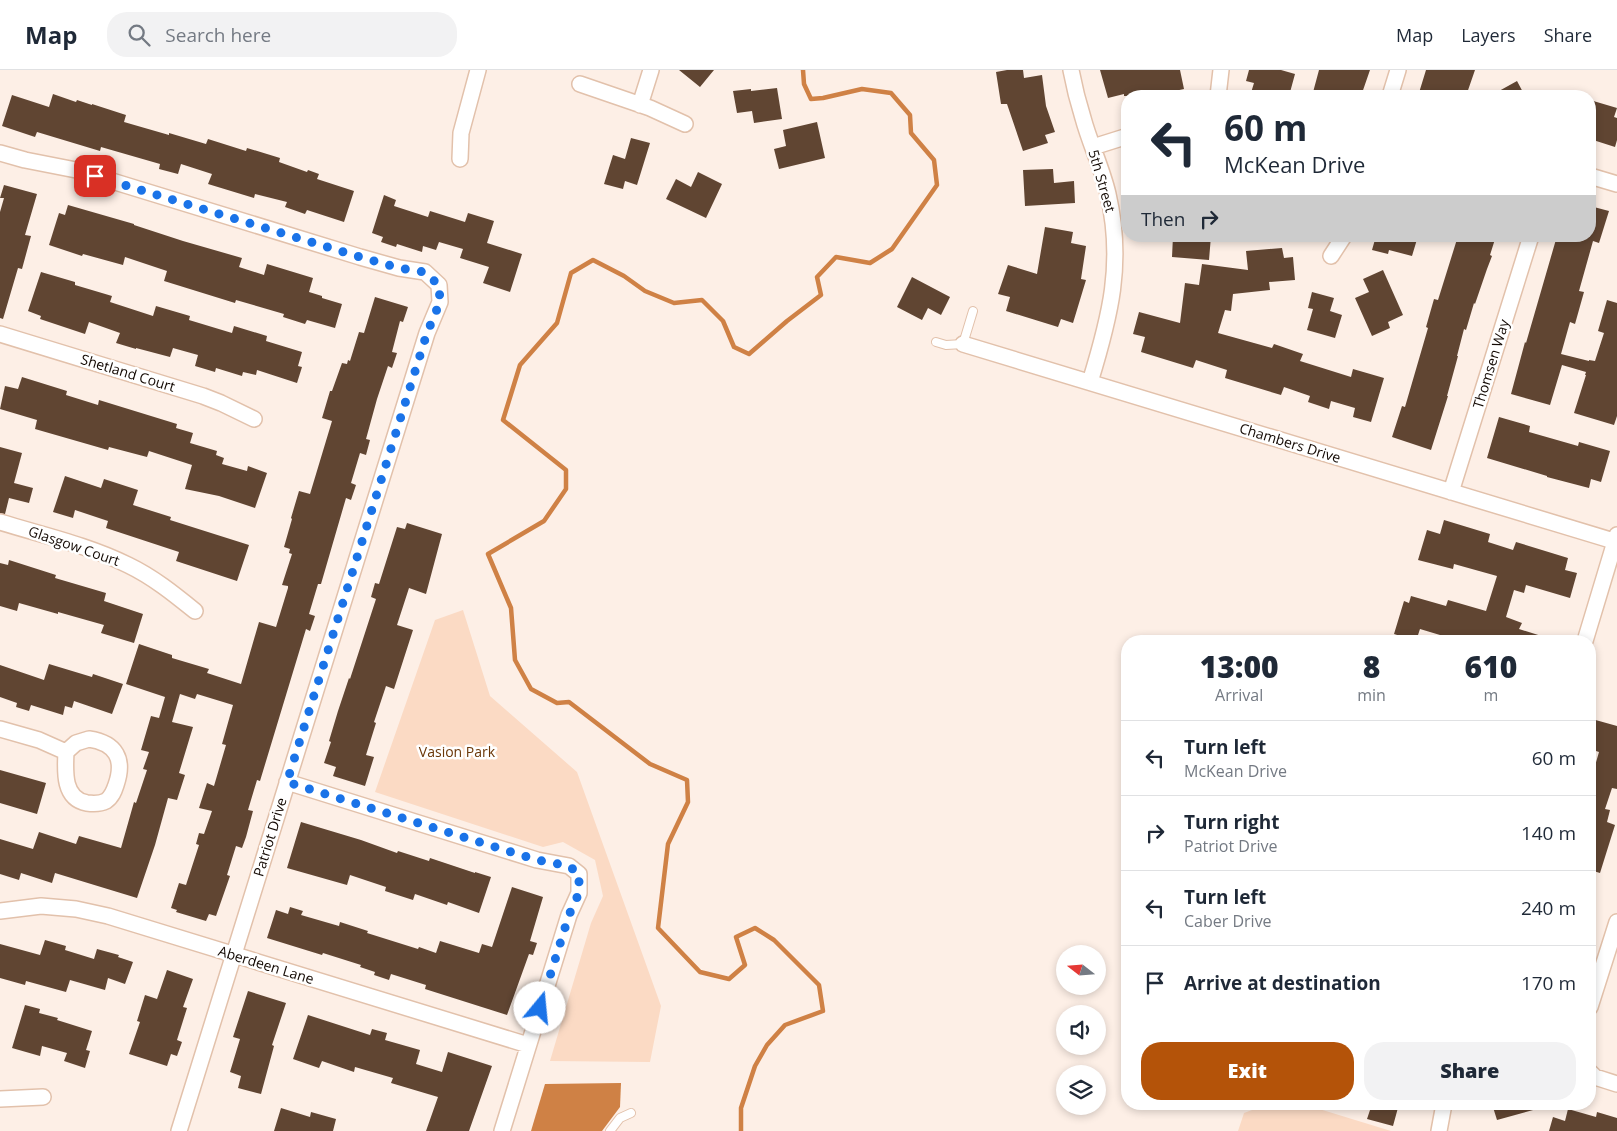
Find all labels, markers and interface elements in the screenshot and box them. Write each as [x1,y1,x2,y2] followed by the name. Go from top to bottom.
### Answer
[107,12,457,57] search box
[25,18,77,51] text: Map
[125,21,153,49] icon: search
[165,22,271,48] text: Search here
[1396,23,1433,47] text: Map
[1461,23,1516,47] text: Layers
[1544,23,1592,47] text: Share
[1224,104,1307,151] text: 60 m
[1141,110,1206,175] icon: left
[1084,147,1120,214] street label: 5th Street
[1224,149,1365,179] text: McKean Drive
[74,155,116,197] pin
[81,162,109,190] icon: arrive
[1195,205,1223,233] icon: right
[1141,206,1185,232] text: Then
[1468,316,1513,411] street label: Thomsen Way
[79,349,178,396] street label: Shetland Court
[1237,418,1343,467] street label: Chambers Drive
[26,521,122,570] street label: Glasgow Court
[1200,646,1279,687] text: 13:00
[1363,646,1380,687] text: 8
[1465,646,1517,687] text: 610
[1215,684,1263,706] text: Arrival
[1357,684,1386,706] text: min
[1484,684,1498,706] text: m
[1184,734,1266,760] text: Turn left
[419,742,496,761] park label: Vasion Park
[1141,744,1169,772] icon: left
[1532,745,1576,771] text: 60 m
[1184,760,1287,782] text: McKean Drive
[248,795,291,879] street label: Patriot Drive
[1184,809,1279,835] text: Turn right
[1141,819,1169,847] icon: right
[1521,820,1576,846] text: 140 m
[1184,835,1277,857] text: Patriot Drive
[1184,884,1266,910] text: Turn left
[1141,894,1169,922] icon: left
[1521,895,1576,921] text: 240 m
[1184,910,1272,932] text: Caber Drive
[216,941,316,988] street label: Aberdeen Lane
[1056,945,1106,995] north arrow
[1056,945,1106,1115] map controls
[1141,969,1169,997] icon: arrive
[1184,970,1381,996] text: Arrive at destination
[1521,970,1576,996] text: 170 m
[513,981,565,1033] position arrow
[1056,1005,1106,1055] button: sound
[1141,1042,1354,1100] button: Exit
[1364,1042,1576,1100] button: Share
[1056,1065,1106,1115] button: layers

